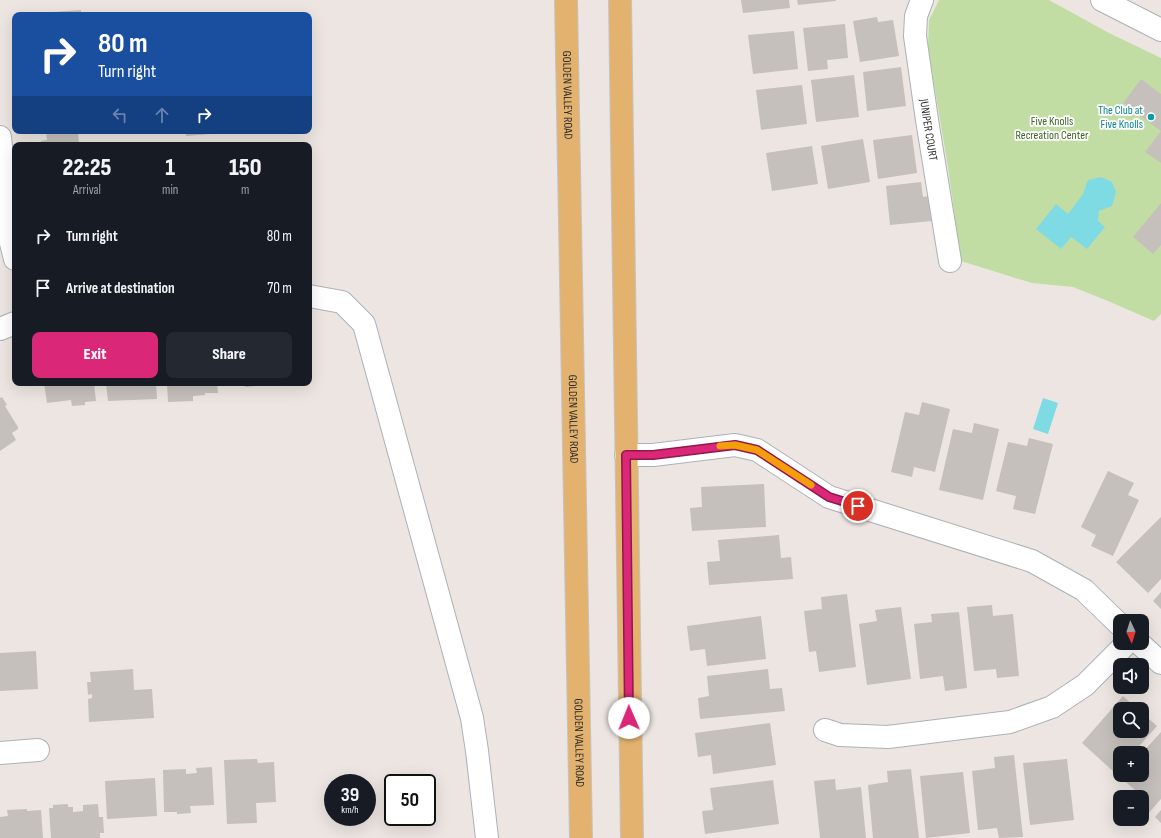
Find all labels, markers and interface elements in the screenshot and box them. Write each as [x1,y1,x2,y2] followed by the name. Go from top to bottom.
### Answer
[98,27,147,60] text: 80 m
[32,28,84,80] icon: right
[559,51,576,140] street label: GOLDEN VALLEY ROAD
[98,61,156,82] text: Turn right
[916,97,941,162] street label: JUNIPER COURT
[1098,103,1143,132] place label: The Club at Five Knolls
[109,104,131,126] icon: left
[151,104,173,126] icon: ahead
[193,104,215,126] icon: right
[1146,112,1156,122] marker: The Club at Five Knolls
[1015,114,1089,143] park label: Five Knolls Recreation Center
[63,153,112,182] text: 22:25
[165,153,175,182] text: 1
[229,153,261,182] text: 150
[73,182,101,198] text: Arrival
[162,182,178,198] text: min
[241,182,249,198] text: m
[32,225,54,247] icon: right
[66,227,118,246] text: Turn right
[267,227,292,246] text: 80 m
[32,277,54,299] icon: arrive
[66,279,175,298] text: Arrive at destination
[267,279,292,298] text: 70 m
[32,332,158,378] button: Exit
[166,332,292,378] button: Share
[565,374,582,463] street label: GOLDEN VALLEY ROAD
[841,489,875,523] pin
[847,495,869,517] icon: arrive
[1113,614,1149,650] north arrow
[1113,614,1149,826] map controls
[1113,658,1149,694] button: sound
[608,697,650,739] position arrow
[571,698,588,787] street label: GOLDEN VALLEY ROAD
[1113,702,1149,738] button: search
[1113,746,1149,782] button: +
[384,774,436,826] speed limit sign: 50
[341,783,359,807] text: 39
[1113,790,1149,826] button: −
[341,804,359,816] text: km/h

